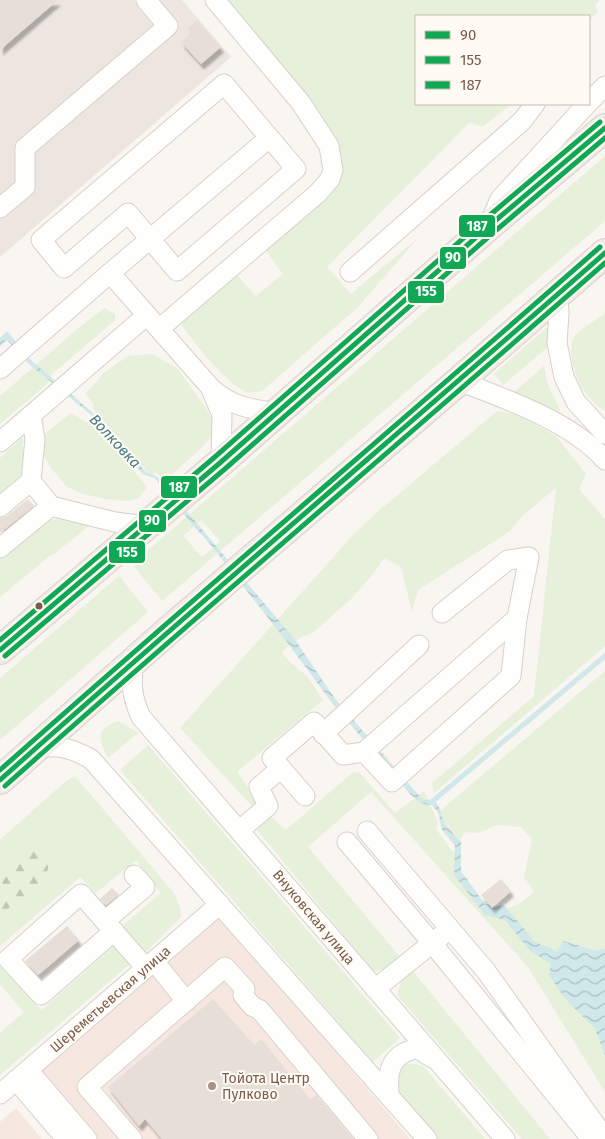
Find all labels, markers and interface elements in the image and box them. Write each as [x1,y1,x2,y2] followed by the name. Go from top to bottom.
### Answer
[415,15,590,105] legend
[460,26,476,44] text: 90
[460,51,481,69] text: 155
[460,76,482,94] text: 187
[458,214,496,238] line badge: 187
[467,218,488,235] text: 187
[439,246,467,270] line badge: 90
[445,249,461,266] text: 90
[407,280,445,304] line badge: 155
[415,283,437,300] text: 155
[86,410,144,472] water label: Волковка
[160,475,198,499] line badge: 187
[169,479,190,496] text: 187
[138,509,167,533] line badge: 90
[144,512,160,529] text: 90
[108,540,146,564] line badge: 155
[116,544,138,561] text: 155
[34,601,44,611] unlabelled marker
[269,866,358,968] street label: Внуковская улица
[47,942,174,1056] street label: Шереметьевская улица
[222,1070,310,1103] place label: Тойота Центр Пулково
[206,1080,218,1092] marker: Тойота Центр Пулково

